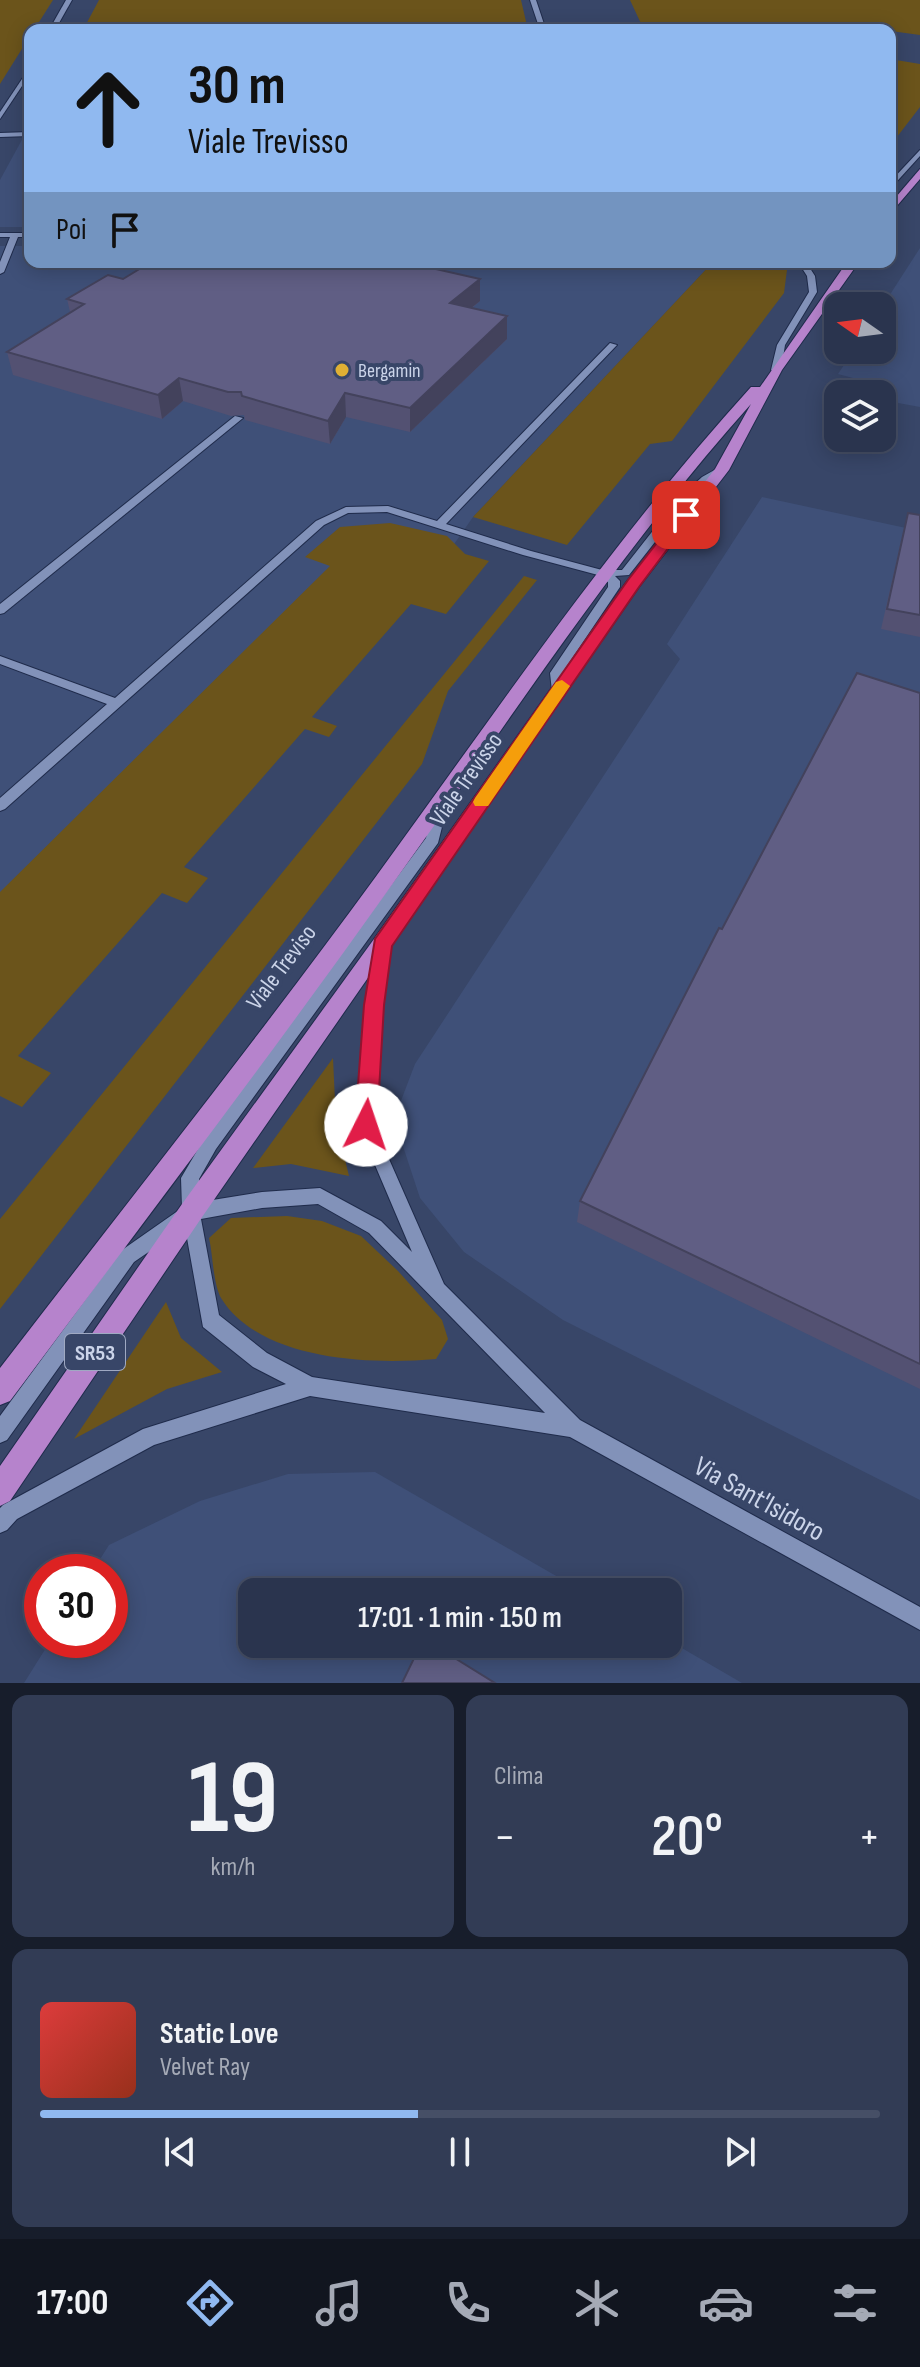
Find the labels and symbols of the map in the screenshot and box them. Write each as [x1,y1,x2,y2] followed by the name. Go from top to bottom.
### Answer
[824,292,896,364] north arrow
[358,359,421,383] place label: Bergamin
[333,361,351,379] marker: Bergamin
[652,481,720,549] pin
[424,727,509,831] street label: Viale Trevisso
[240,919,323,1015] street label: Viale Treviso
[324,1083,408,1167] position arrow
[65,1334,125,1370] road number: SR53
[688,1450,830,1549] street label: Via Sant'Isidoro
[24,1554,128,1658] speed limit sign: 30

